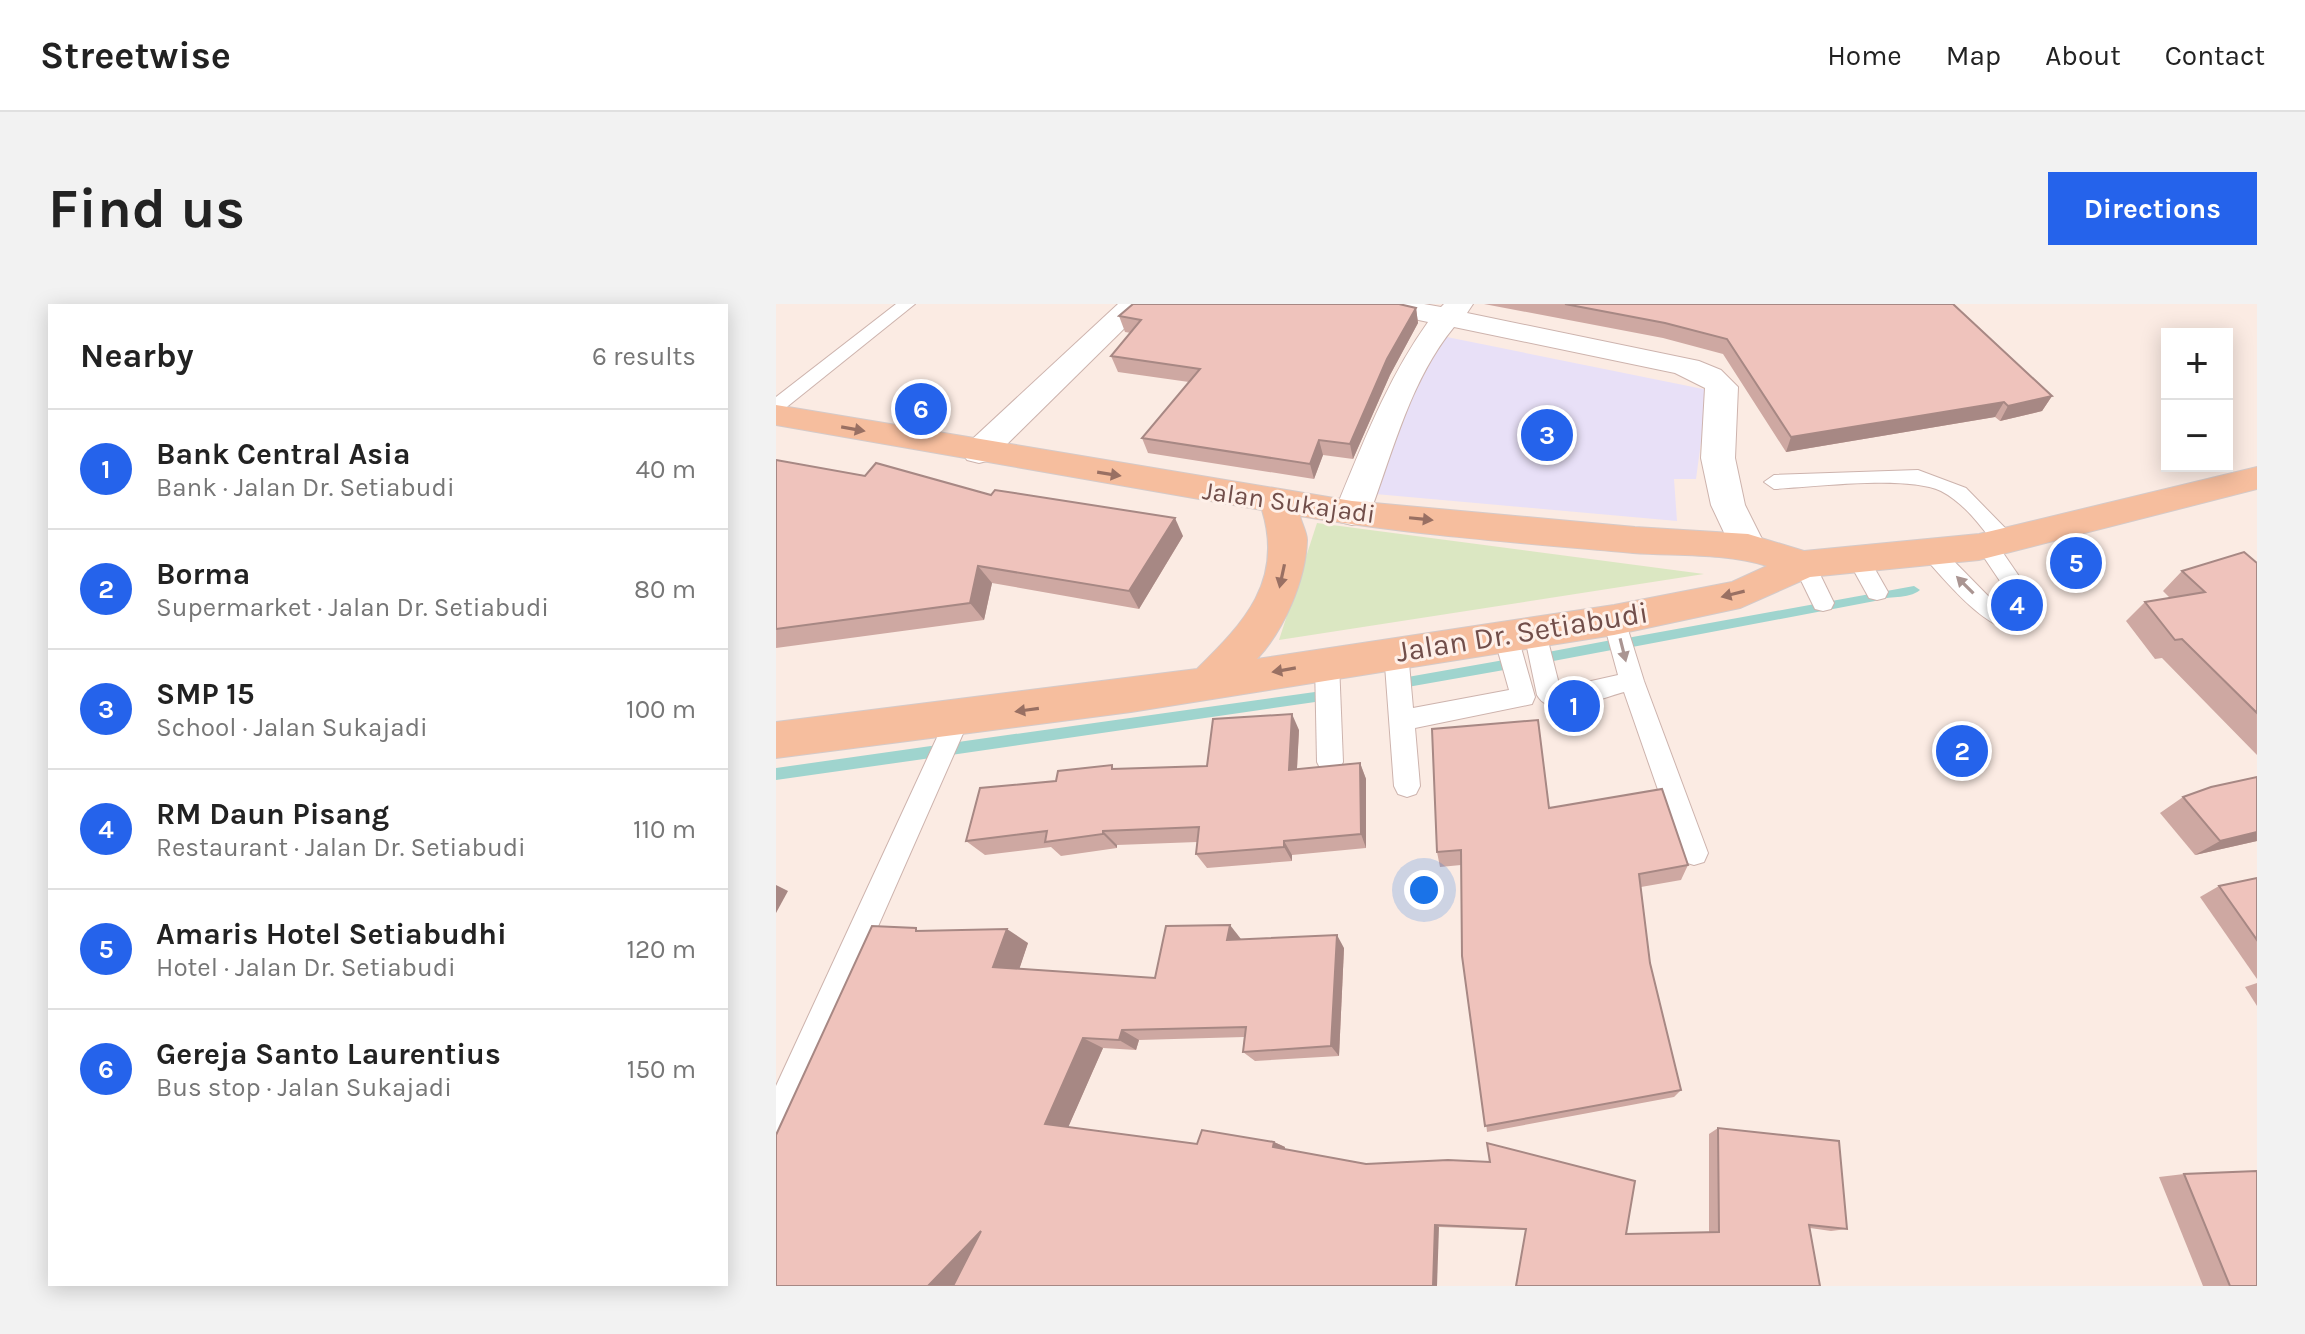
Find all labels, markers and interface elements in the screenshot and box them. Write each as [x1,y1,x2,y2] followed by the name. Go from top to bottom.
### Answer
[40,33,231,78] text: Streetwise
[1827,39,1902,72] text: Home
[1946,39,2001,72] text: Map
[2045,39,2121,72] text: About
[2165,39,2265,72] text: Contact
[2048,172,2257,245] button: Directions
[48,176,245,241] text: Find us
[2161,328,2233,472] map controls
[2161,328,2233,400] button: +
[80,336,194,376] text: Nearby
[592,341,696,372] text: 6 results
[895,379,947,439] pin: 6
[2161,400,2233,472] button: −
[1521,405,1573,465] pin: 3
[840,424,865,436] one-way arrow
[156,436,410,472] text: Bank Central Asia
[101,454,111,485] text: 1
[636,454,696,485] text: 40 m
[1097,468,1122,480] one-way arrow
[156,472,455,503] text: Bank · Jalan Dr. Setiabudi
[1200,475,1377,530] street label: Jalan Sukajadi
[1409,513,1434,526] one-way arrow
[2050,533,2102,593] pin: 5
[156,556,250,592] text: Borma
[1275,564,1288,589] one-way arrow
[98,574,114,605] text: 2
[634,574,696,605] text: 80 m
[1991,575,2043,635] pin: 4
[1956,576,1974,595] one-way arrow
[1720,589,1745,601] one-way arrow
[156,592,549,623] text: Supermarket · Jalan Dr. Setiabudi
[1393,594,1651,670] street label: Jalan Dr. Setiabudi
[1617,638,1630,663] one-way arrow
[1271,664,1296,677] one-way arrow
[156,676,255,712] text: SMP 15
[1548,676,1600,736] pin: 1
[98,694,114,725] text: 3
[626,694,696,725] text: 100 m
[1014,704,1039,717] one-way arrow
[156,712,428,743] text: School · Jalan Sukajadi
[1936,721,1988,781] pin: 2
[156,796,389,832] text: RM Daun Pisang
[98,814,114,845] text: 4
[633,814,696,845] text: 110 m
[156,832,526,863] text: Restaurant · Jalan Dr. Setiabudi
[1404,870,1444,910] your location
[156,916,507,952] text: Amaris Hotel Setiabudhi
[98,934,114,965] text: 5
[626,934,696,965] text: 120 m
[156,952,456,983] text: Hotel · Jalan Dr. Setiabudi
[156,1036,501,1072] text: Gereja Santo Laurentius
[98,1054,114,1085] text: 6
[627,1054,696,1085] text: 150 m
[156,1072,452,1103] text: Bus stop · Jalan Sukajadi

